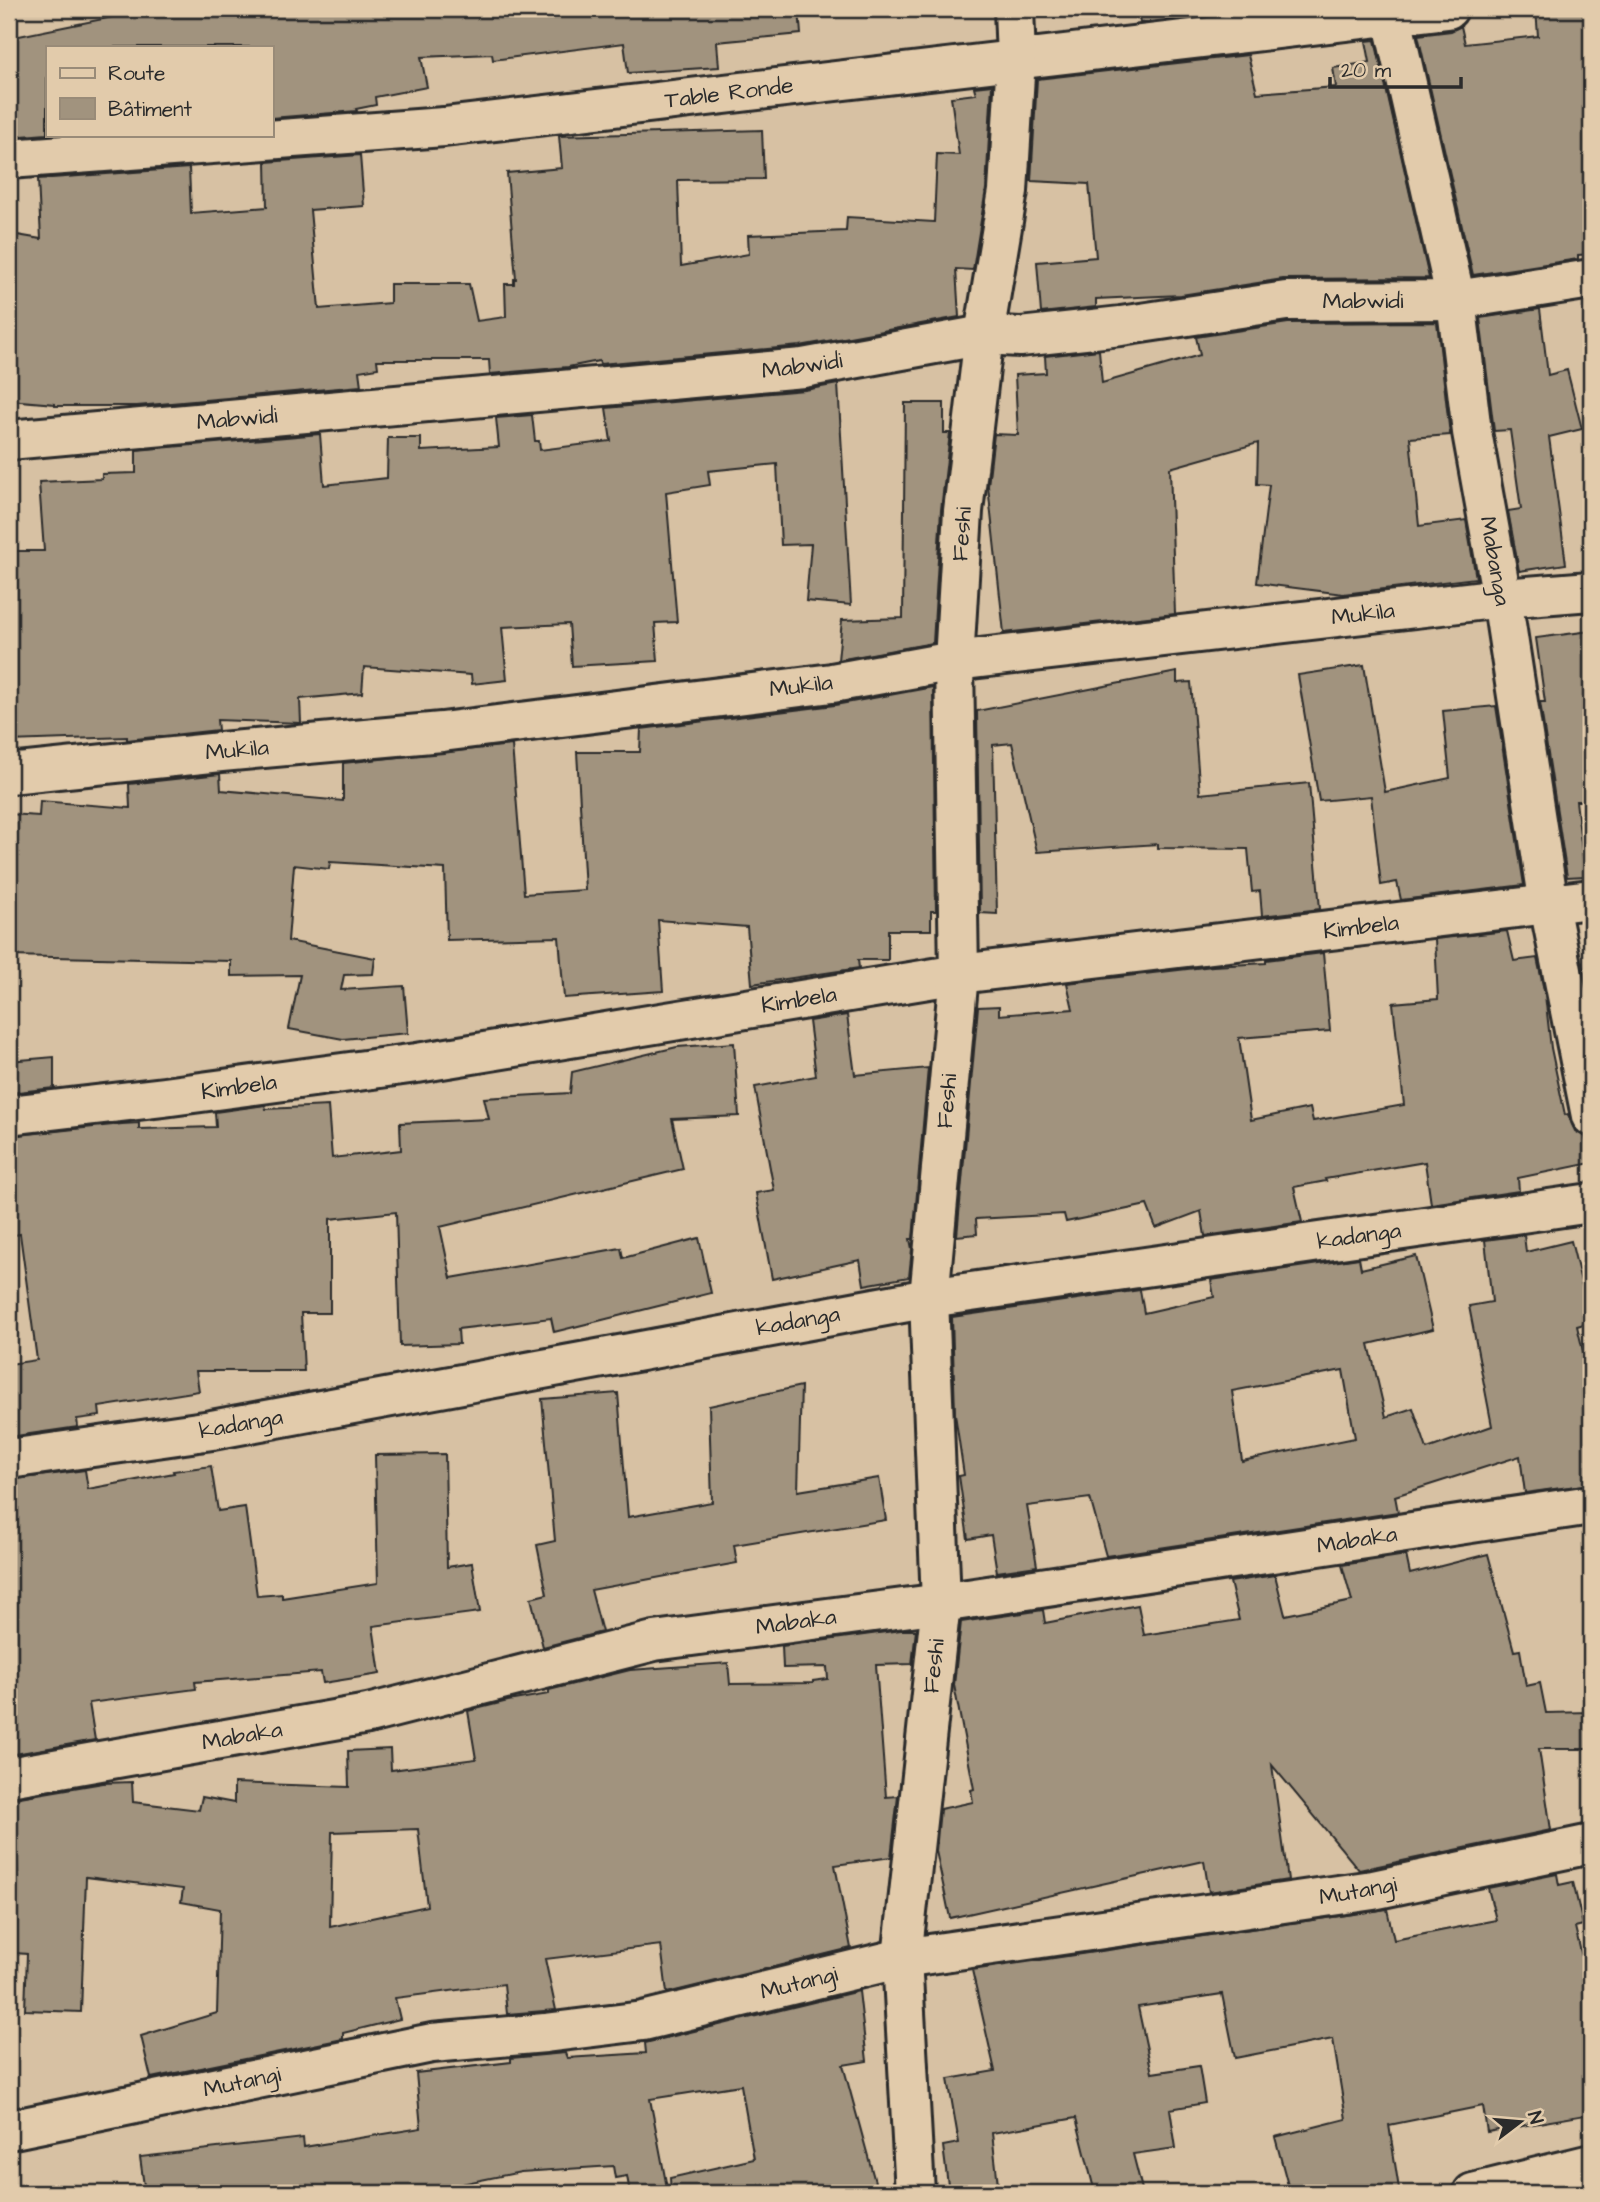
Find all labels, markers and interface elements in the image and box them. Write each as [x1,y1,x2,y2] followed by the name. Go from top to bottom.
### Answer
[46,46,273,136] legend
[1330,46,1462,90] scale bar
[1341,56,1392,85] text: 20 m
[108,59,165,88] text: Route
[663,69,795,117] street label: Table Ronde
[108,95,192,124] text: Bâtiment
[1323,285,1404,317] street label: Mabwidi
[760,344,845,387] street label: Mabwidi
[195,399,279,438] street label: Mabwidi
[944,505,980,562] street label: Feshi
[1470,514,1519,609] street label: Mabanga
[1329,594,1397,634] street label: Mukila
[767,666,835,706] street label: Mukila
[204,731,270,769] street label: Mukila
[1321,906,1401,948] street label: Kimbela
[759,978,839,1022] street label: Kimbela
[199,1066,279,1108] street label: Kimbela
[929,1072,965,1130] street label: Feshi
[1315,1214,1403,1259] street label: kadanga
[754,1298,843,1345] street label: kadanga
[197,1401,286,1448] street label: kadanga
[1314,1518,1400,1562] street label: Mabaka
[754,1600,839,1643] street label: Mabaka
[915,1637,953,1695] street label: Feshi
[199,1713,285,1759] street label: Mabaka
[1317,1868,1400,1915] street label: Mutangi
[757,1958,842,2009] street label: Mutangi
[200,2058,284,2107] street label: Mutangi
[1484,2086,1554,2156] north arrow
[1520,2108,1550,2127] text: N

